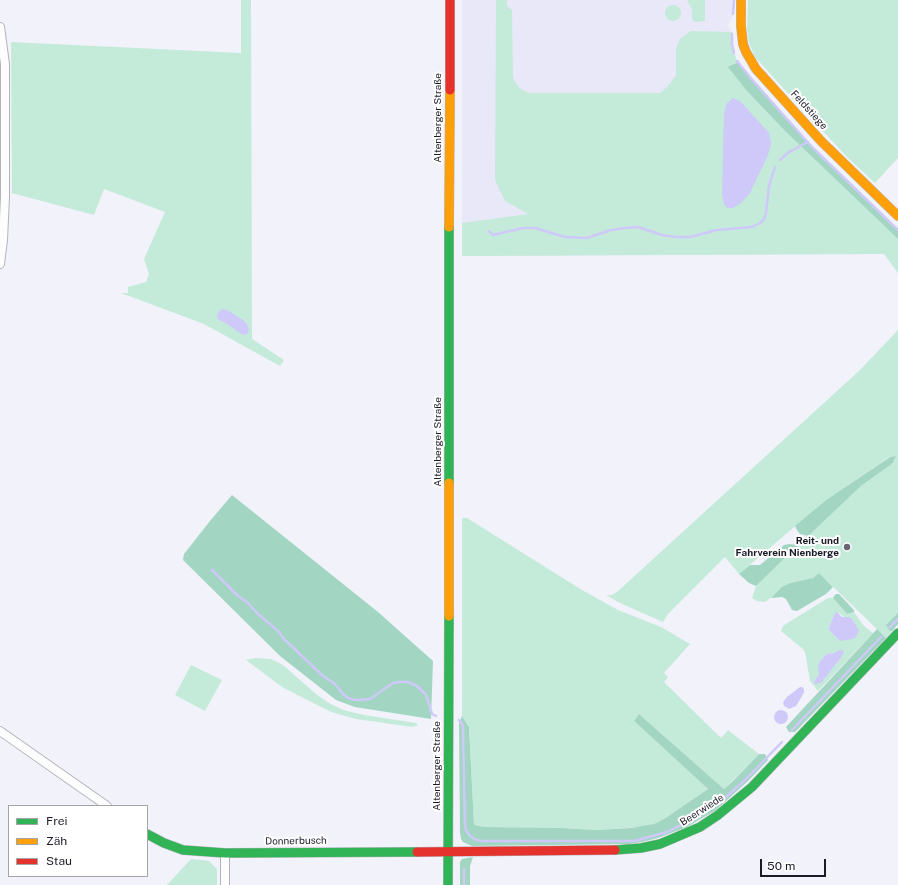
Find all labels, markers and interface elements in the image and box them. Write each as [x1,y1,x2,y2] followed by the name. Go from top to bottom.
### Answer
[432,73,444,163] street label: Altenberger Straße
[788,88,830,132] street label: Feldstiege
[432,397,444,487] street label: Altenberger Straße
[736,535,839,558] place label: Reit- und Fahrverein Nienberge
[842,542,852,552] marker: Reit- und Fahrverein Nienberge
[431,721,443,811] street label: Altenberger Straße
[678,791,726,829] street label: Beerwiede
[8,805,148,877] legend
[46,814,68,828] text: Frei
[46,834,67,848] text: Zäh
[265,834,327,848] street label: Donnerbusch
[762,851,828,877] scale bar
[46,854,72,868] text: Stau
[767,859,795,873] text: 50 m

